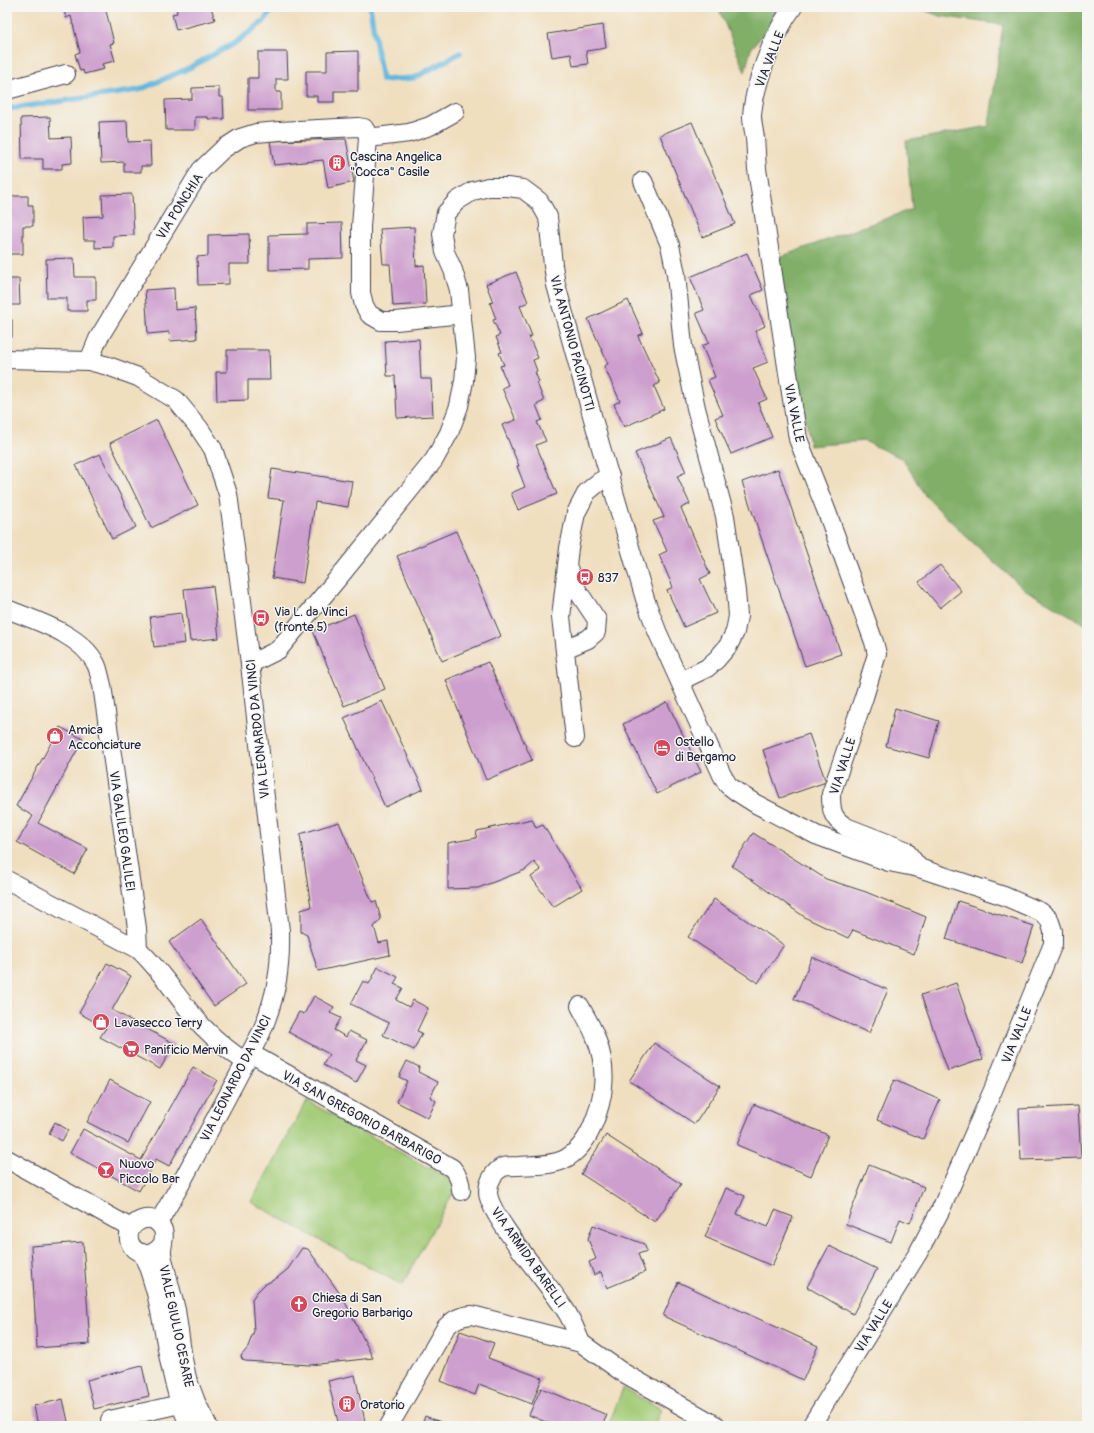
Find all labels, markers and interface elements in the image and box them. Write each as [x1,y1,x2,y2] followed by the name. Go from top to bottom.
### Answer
[752,29,788,90] street label: VIA VALLE
[350,149,442,180] place label: Cascina Angelica "Cocca" Casile
[327,153,347,173] building icon: Cascina Angelica "Cocca" Casile
[153,170,207,243] street label: VIA PONCHIA
[546,274,598,413] street label: VIA ANTONIO PACINOTTI
[781,383,808,444] street label: VIA VALLE
[575,567,595,587] bus stop icon: 837
[598,570,619,586] place label: 837
[274,604,347,635] place label: Via L. da Vinci (fronte 5)
[251,608,271,628] bus stop icon: Via L. da Vinci (fronte 5)
[243,658,273,800] street label: VIA LEONARDO DA VINCI
[68,722,142,753] place label: Amica Acconciature
[45,726,65,746] shop icon: Amica Acconciature
[675,734,736,765] place label: Ostello di Bergamo
[826,735,860,797] street label: VIA VALLE
[652,738,672,758] hotel icon: Ostello di Bergamo
[106,770,138,893] street label: VIA GALILEO GALILEI
[998,1005,1036,1066] street label: VIA VALLE
[91,1012,111,1032] shop icon: Lavasecco Terry
[197,1012,275,1145] street label: VIA LEONARDO DA VINCI
[114,1015,203,1031] place label: Lavasecco Terry
[121,1039,141,1059] supermarket icon: Panificio Mervin
[144,1042,228,1058] place label: Panificio Mervin
[279,1067,444,1168] street label: VIA SAN GREGORIO BARBARIGO
[119,1156,180,1187] place label: Nuovo Piccolo Bar
[96,1160,116,1180] bar icon: Nuovo Piccolo Bar
[487,1204,569,1311] street label: VIA ARMIDA BARELLI
[155,1263,197,1389] street label: VIALE GIULIO CESARE
[312,1290,413,1321] place label: Chiesa di San Gregorio Barbarigo
[289,1294,309,1314] church icon: Chiesa di San Gregorio Barbarigo
[851,1297,896,1356] street label: VIA VALLE
[337,1394,357,1414] building icon: Oratorio
[360,1397,405,1413] place label: Oratorio

